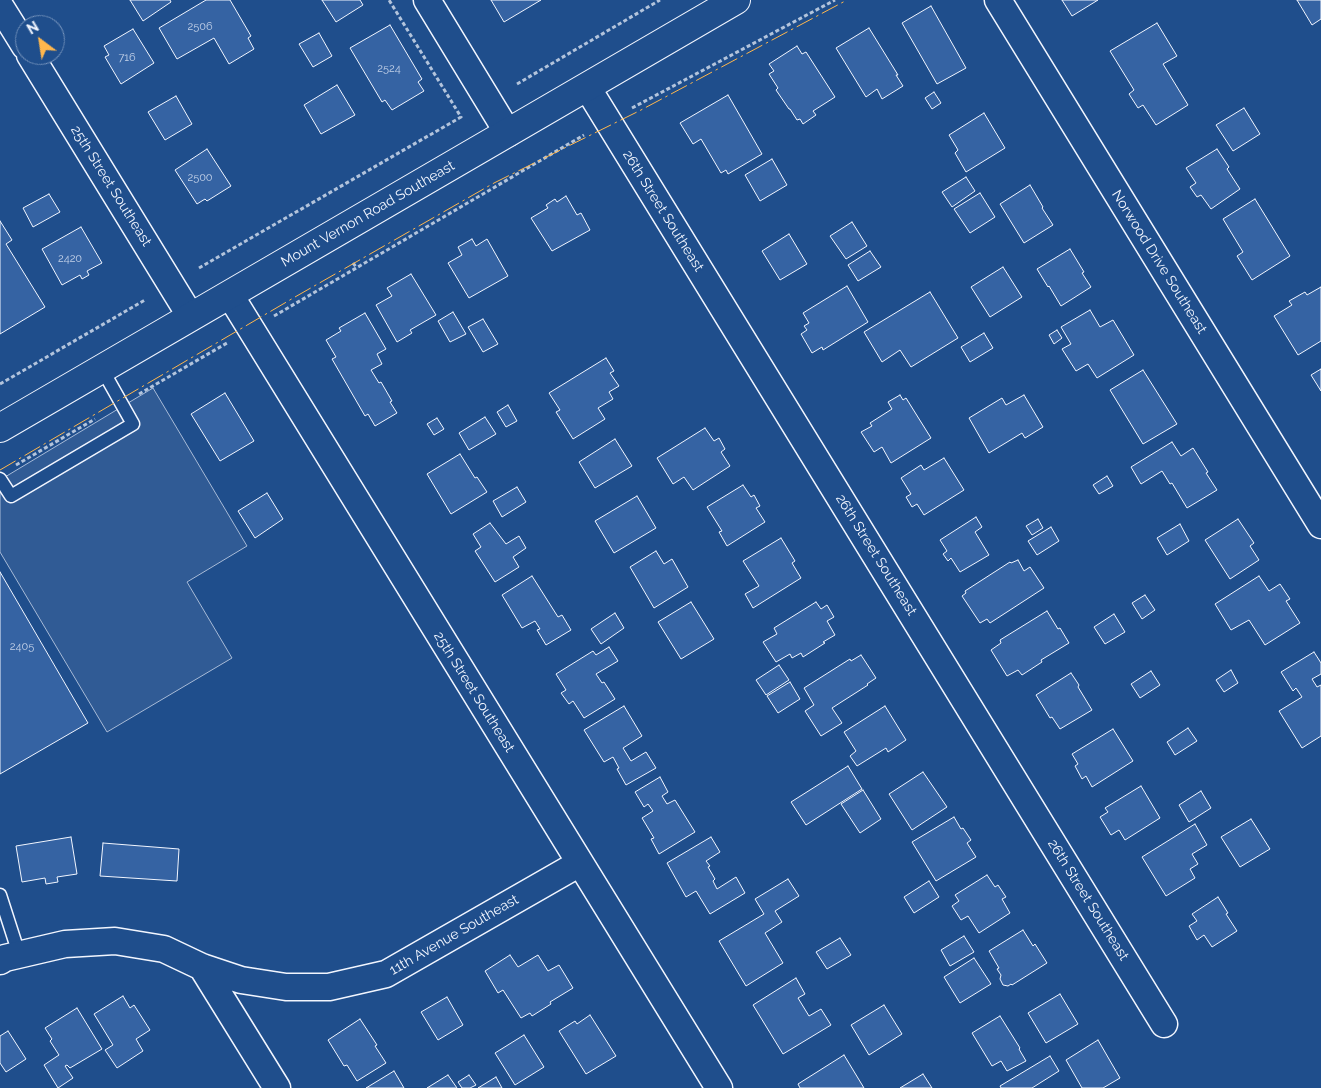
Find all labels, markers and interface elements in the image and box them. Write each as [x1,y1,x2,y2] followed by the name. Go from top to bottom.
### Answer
[15,15,65,65] north arrow
[24,18,41,38] text: N
[187,20,213,34] house number: 2506
[118,51,136,65] house number: 716
[377,62,401,76] house number: 2524
[67,123,155,249] street label: 25th Street Southeast
[619,147,707,275] street label: 26th Street Southeast
[278,157,458,271] street label: Mount Vernon Road Southeast
[187,171,213,185] house number: 2500
[1108,187,1210,337] street label: Norwood Drive Southeast
[58,252,82,266] house number: 2420
[832,491,920,619] street label: 26th Street Southeast
[430,629,518,755] street label: 25th Street Southeast
[10,640,34,654] house number: 2405
[1044,836,1132,964] street label: 26th Street Southeast
[386,891,522,979] street label: 11th Avenue Southeast

